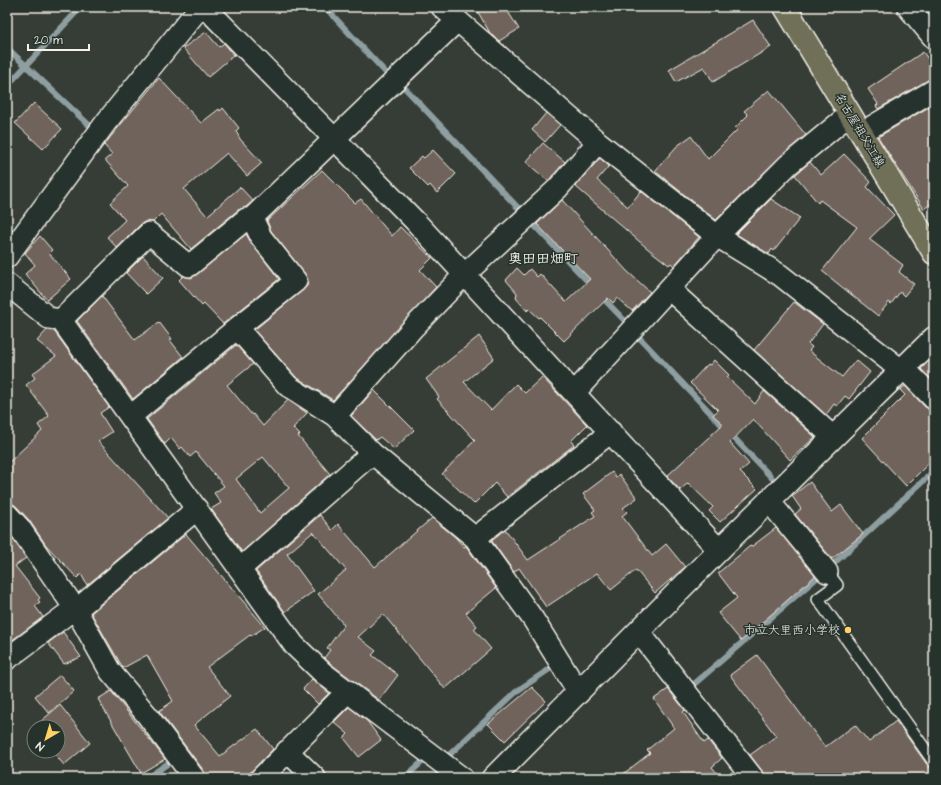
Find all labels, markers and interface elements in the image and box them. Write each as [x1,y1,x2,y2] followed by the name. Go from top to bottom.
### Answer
[28,26,89,52] scale bar
[34,32,63,49] text: 20 m
[831,90,888,171] street label: 名古屋祖父江線
[508,249,578,269] district label: 奥田田畑町
[744,622,840,639] place label: 市立大里西小学校
[843,625,853,635] marker: 市立大里西小学校
[26,719,66,759] north arrow
[33,738,47,755] text: N

